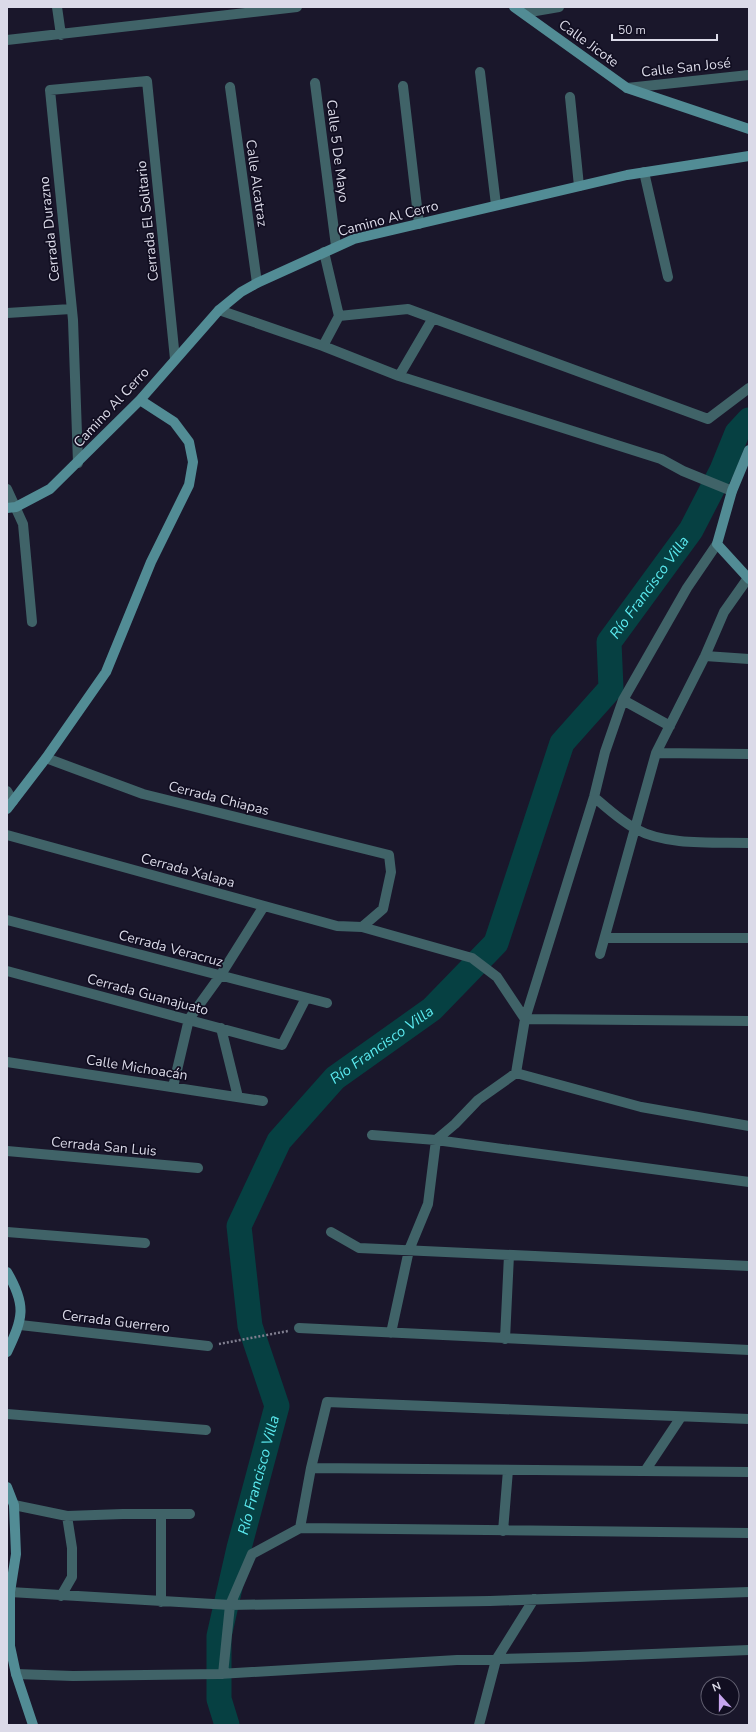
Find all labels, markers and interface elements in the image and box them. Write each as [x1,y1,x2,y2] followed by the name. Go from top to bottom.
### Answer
[555,15,623,72] street label: Calle Jicote
[612,16,717,42] scale bar
[618,22,646,38] text: 50 m
[640,53,732,82] street label: Calle San José
[322,99,353,204] street label: Calle 5 De Mayo
[241,138,272,228] street label: Calle Alcatraz
[132,160,163,282] street label: Cerrada El Solitario
[35,175,64,283] street label: Cerrada Durazno
[336,196,441,241] street label: Camino Al Cerro
[69,363,154,452] street label: Camino Al Cerro
[605,532,694,643] water label: Río Francisco Villa
[166,777,272,820] street label: Cerrada Chiapas
[139,849,237,892] street label: Cerrada Xalapa
[117,925,226,972] street label: Cerrada Veracruz
[85,969,211,1020] street label: Cerrada Guanajuato
[326,1001,438,1089] water label: Río Francisco Villa
[85,1050,189,1085] street label: Calle Michoacán
[50,1132,158,1161] street label: Cerrada San Luis
[61,1305,171,1338] street label: Cerrada Guerrero
[233,1413,284,1537] water label: Río Francisco Villa
[700,1676,740,1716] north arrow
[710,1679,723,1696] text: N

